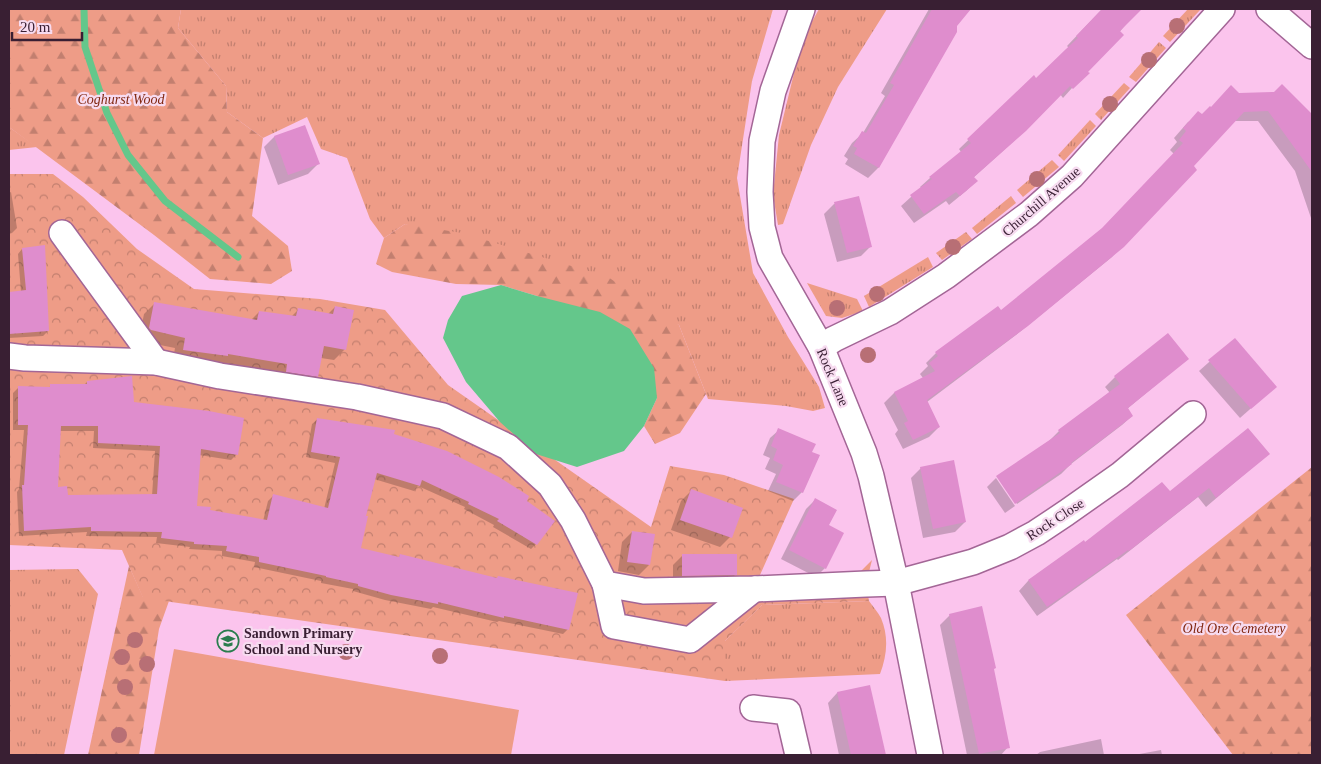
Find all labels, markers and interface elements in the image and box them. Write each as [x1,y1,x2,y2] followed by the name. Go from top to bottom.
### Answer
[12,10,82,42] scale bar
[20,19,51,35] text: 20 m
[77,92,165,107] park label: Coghurst Wood
[999,164,1083,239] street label: Churchill Avenue
[814,346,851,408] street label: Rock Lane
[1024,495,1087,543] street label: Rock Close
[1183,621,1286,636] park label: Old Ore Cemetery
[244,626,362,657] place label: Sandown Primary School and Nursery
[216,629,240,653] school or university icon: Sandown Primary School and Nursery

